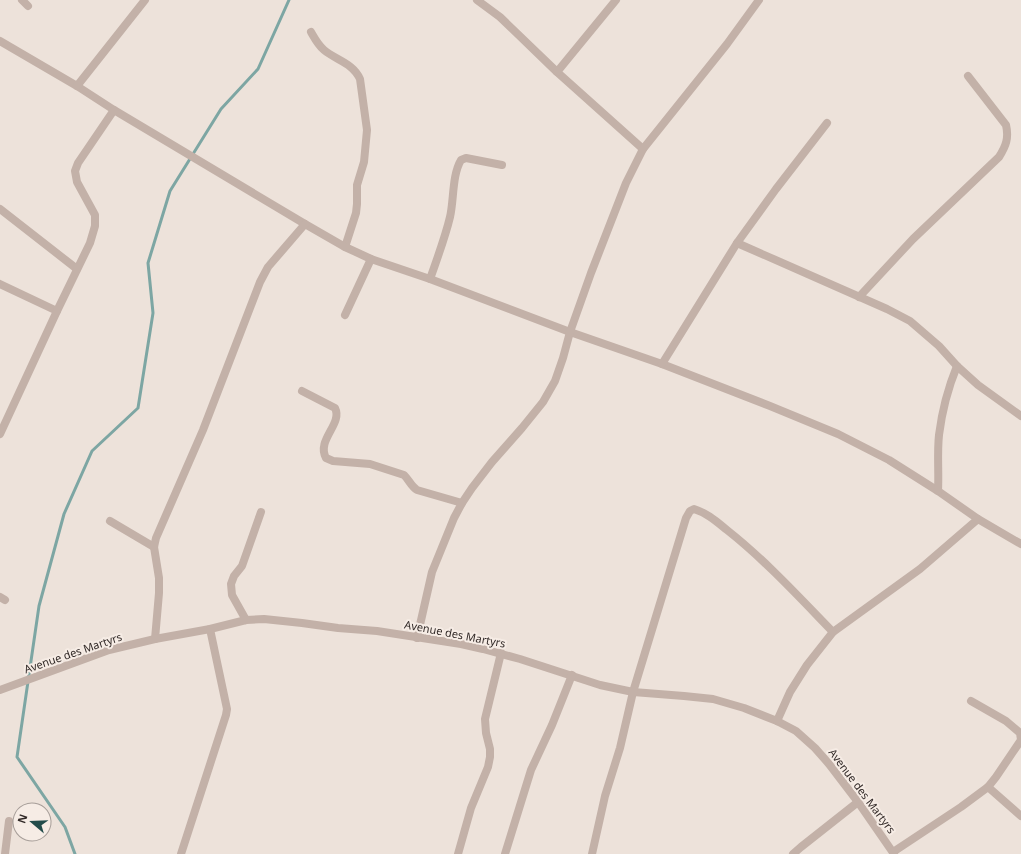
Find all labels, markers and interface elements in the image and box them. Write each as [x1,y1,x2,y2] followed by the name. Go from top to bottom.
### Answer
[403,616,507,651] street label: Avenue des Martyrs
[22,629,124,676] street label: Avenue des Martyrs
[826,745,899,836] street label: Avenue des Martyrs
[12,802,52,842] north arrow
[14,812,31,825] text: N

